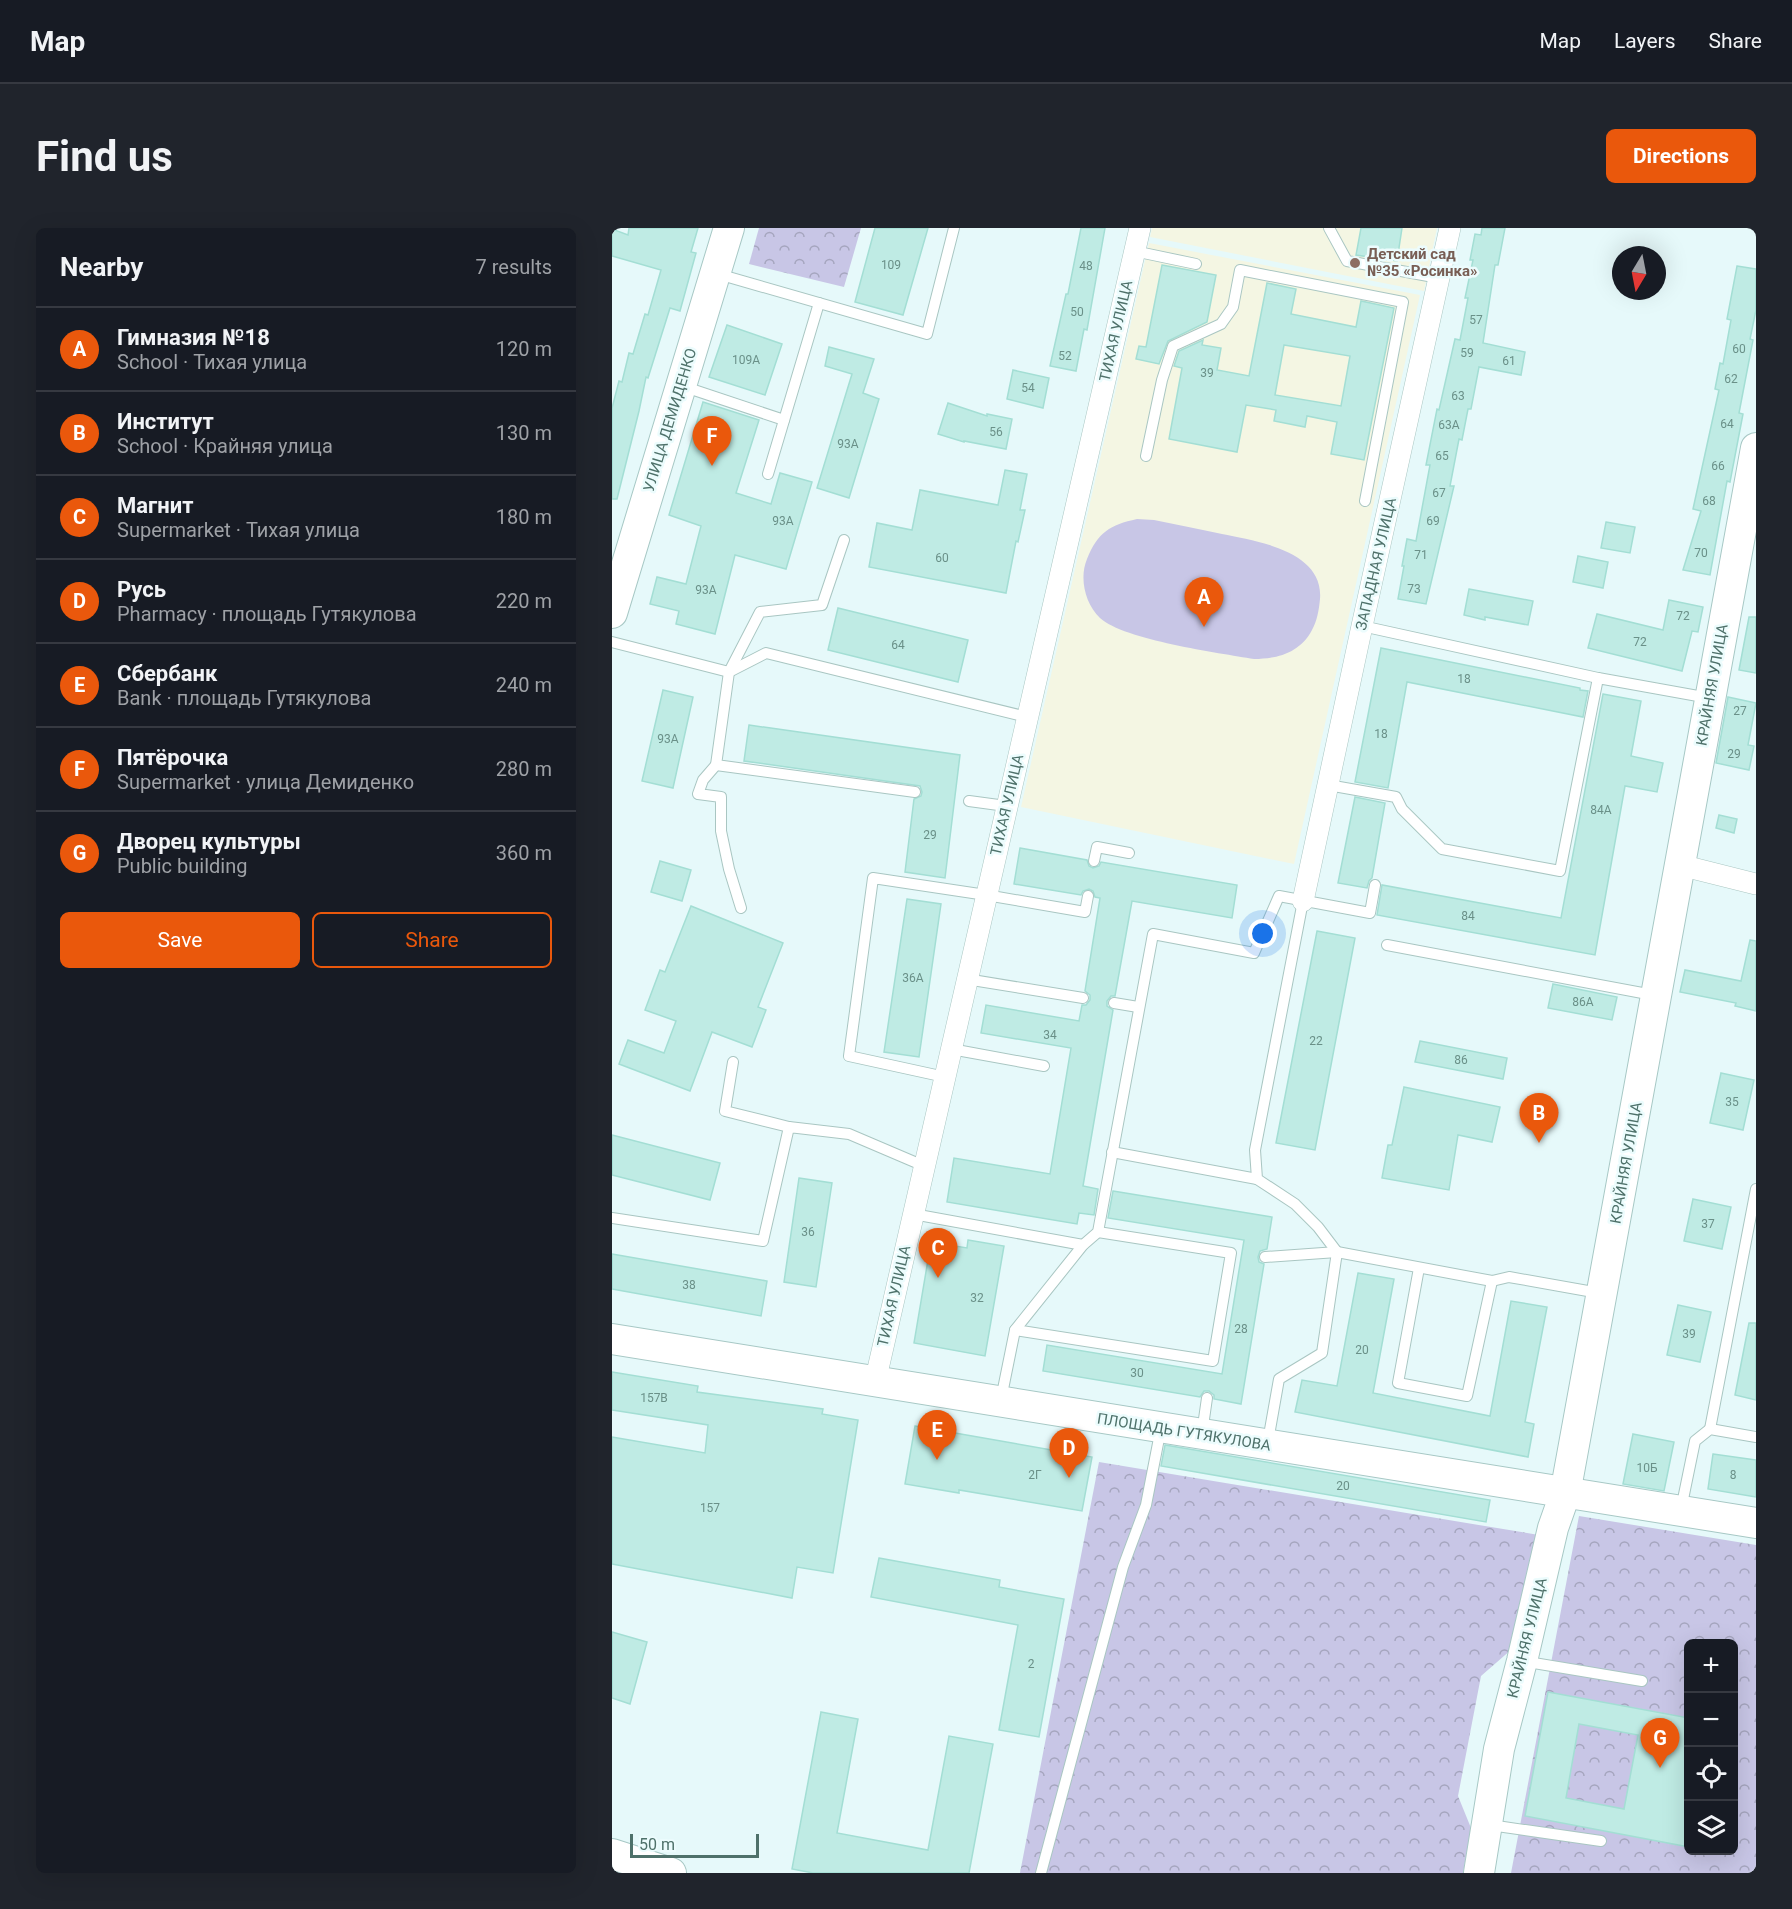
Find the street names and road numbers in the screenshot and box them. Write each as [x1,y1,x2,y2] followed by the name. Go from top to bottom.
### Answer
[1096,278,1136,383] street label: ТИХАЯ УЛИЦА
[640,346,700,494] street label: УЛИЦА ДЕМИДЕНКО
[1352,496,1400,632] street label: ЗАПАДНАЯ УЛИЦА
[1692,622,1732,747] street label: КРАЙНЯЯ УЛИЦА
[987,752,1027,857] street label: ТИХАЯ УЛИЦА
[1606,1100,1646,1225] street label: КРАЙНЯЯ УЛИЦА
[874,1243,914,1348] street label: ТИХАЯ УЛИЦА
[1096,1409,1272,1455] street label: ПЛОЩАДЬ ГУТЯКУЛОВА
[1503,1576,1551,1700] street label: КРАЙНЯЯ УЛИЦА

